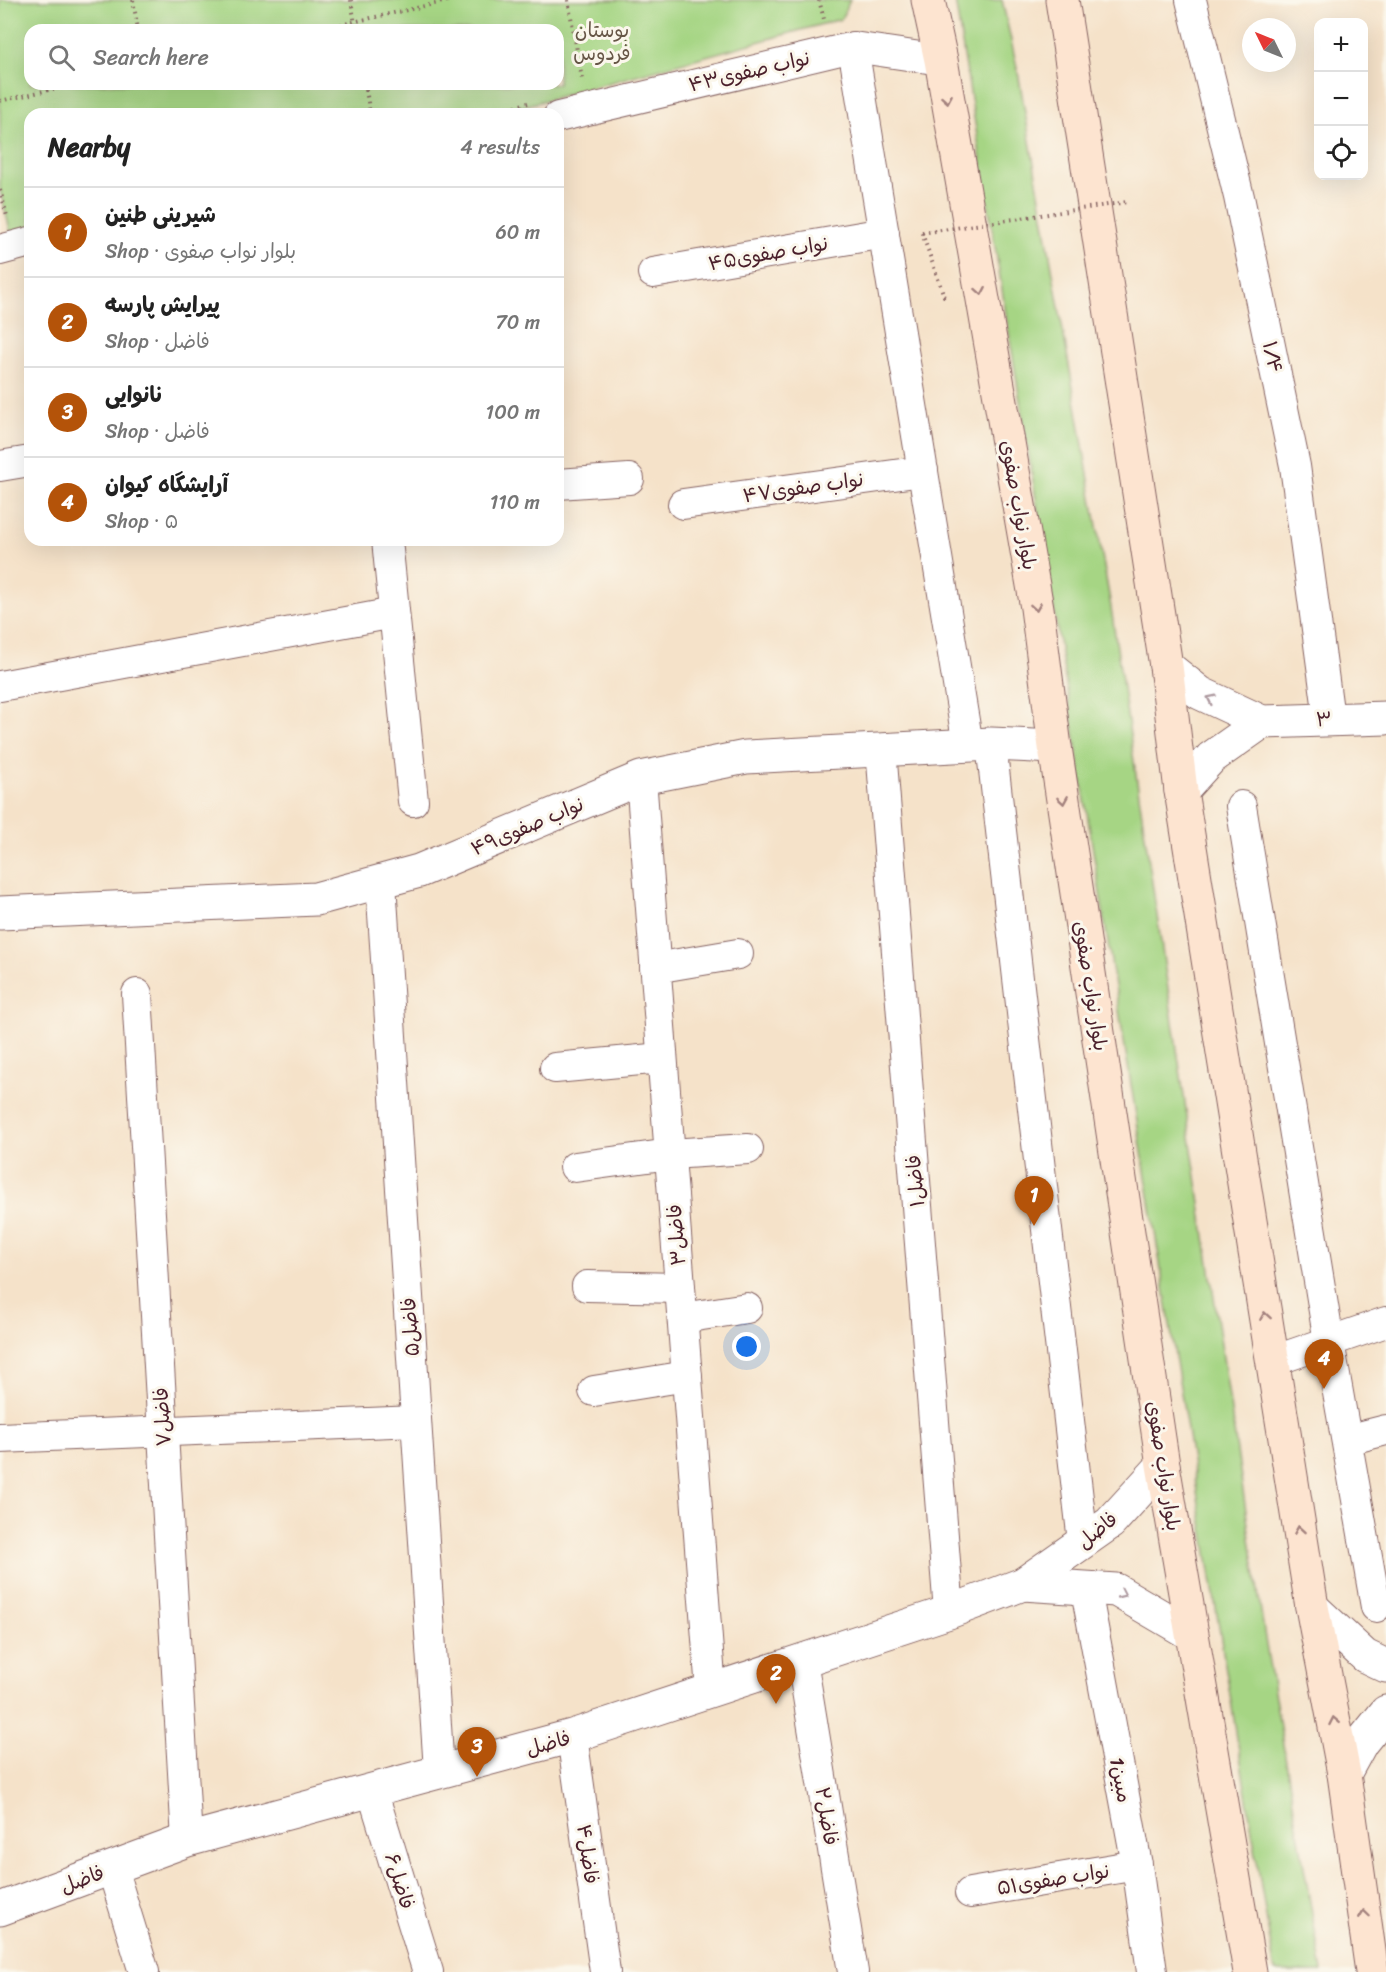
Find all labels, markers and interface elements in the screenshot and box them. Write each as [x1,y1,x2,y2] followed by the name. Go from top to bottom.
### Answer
[573,13,631,71] park label: بوستان فردوس
[1242,18,1296,72] north arrow
[1314,18,1368,180] map controls
[1314,18,1368,72] button: +
[24,24,564,90] search box
[93,38,209,77] text: Search here
[685,40,813,102] street label: ۴۳نواب صفوی
[45,41,78,74] icon: search
[1314,72,1368,126] button: −
[941,94,953,103] one-way arrow
[48,124,130,170] text: Nearby
[1314,126,1368,180] button: locate
[460,130,540,165] text: 4 results
[105,195,216,234] text: شیرینی طنین
[63,215,72,250] text: 1
[495,215,540,250] text: 60 m
[705,226,831,281] street label: ۴۵نواب صفوی
[105,234,296,269] text: Shop · بلوار نواب صفوی
[105,285,220,324] text: پیرایش پارسه
[974,285,987,295] one-way arrow
[62,305,73,340] text: 2
[495,305,540,340] text: 70 m
[105,324,210,359] text: Shop · فاضل
[1252,338,1293,376] street label: ۱/۴
[105,375,164,414] text: نانوایی
[62,395,73,430] text: 3
[486,395,540,430] text: 100 m
[105,414,210,449] text: Shop · فاضل
[990,437,1047,573] street label: بلوار نواب صفوی
[740,462,866,513] street label: ۴۷نواب صفوی
[105,465,228,504] text: آرایشگاه کیوان
[61,485,74,520] text: 4
[490,485,540,520] text: 110 m
[105,504,178,539] text: Shop · ۵
[1030,602,1042,611] one-way arrow
[1207,694,1218,706] one-way arrow
[1315,702,1333,737] street label: ۳
[465,787,589,866] street label: ۴۹نواب صفوی
[1056,795,1068,805] one-way arrow
[1063,918,1118,1054] street label: بلوار نواب صفوی
[896,1153,935,1209] street label: ۱فاضل
[1014,1176,1054,1226] pin: 1
[657,1203,696,1267] street label: ۳فاضل
[391,1296,430,1358] street label: ۵فاضل
[1260,1312,1272,1321] one-way arrow
[732,1332,761,1361] your location
[1304,1340,1344,1389] pin: 4
[143,1386,182,1448] street label: ۷فاضل
[1136,1398,1191,1534] street label: بلوار نواب صفوی
[1069,1503,1126,1558] street label: فاضل
[1293,1525,1306,1535] one-way arrow
[1115,1587,1126,1599] one-way arrow
[756,1654,796,1704] pin: 2
[1328,1717,1341,1727] one-way arrow
[522,1721,575,1766] street label: فاضل
[458,1728,496,1777] pin: 3
[1099,1754,1142,1806] street label: 1مبین
[805,1784,848,1848] street label: ۲فاضل
[566,1822,609,1886] street label: ۴فاضل
[374,1849,425,1914] street label: ۶فاضل
[994,1853,1112,1906] street label: ۵۱نواب صفوی
[55,1855,109,1904] street label: فاضل
[1359,1909,1371,1919] one-way arrow

